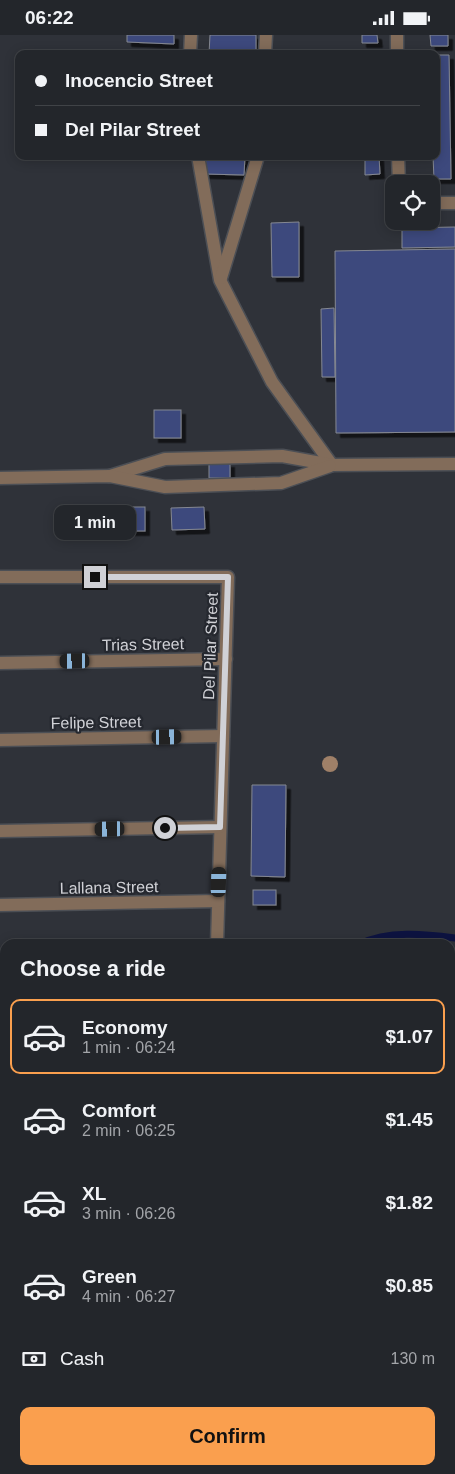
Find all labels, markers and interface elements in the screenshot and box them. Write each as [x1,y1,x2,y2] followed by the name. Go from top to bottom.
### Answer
[25,7,74,28] text: 06:22
[65,70,213,91] text: Inocencio Street
[65,119,200,140] text: Del Pilar Street
[385,175,440,230] map controls
[385,175,440,230] button: locate
[54,505,136,539] callout: 1 min
[74,514,116,531] text: 1 min
[84,566,106,588] route end
[200,591,221,700] street label: Del Pilar Street
[102,635,185,654] street label: Trias Street
[59,653,90,669] car
[51,713,142,732] street label: Felipe Street
[151,729,182,745] car
[154,817,176,839] route start
[94,821,125,837] car
[210,867,227,897] car
[60,878,159,897] street label: Lallana Street
[20,956,165,981] text: Choose a ride
[22,1014,67,1059] icon: car
[82,1017,168,1038] text: Economy
[385,1026,433,1047] text: $1.07
[82,1039,175,1056] text: 1 min · 06:24
[22,1097,67,1142] icon: car
[82,1100,156,1121] text: Comfort
[385,1109,433,1130] text: $1.45
[82,1122,175,1139] text: 2 min · 06:25
[22,1180,67,1225] icon: car
[82,1183,106,1204] text: XL
[385,1192,433,1213] text: $1.82
[82,1205,175,1222] text: 3 min · 06:26
[22,1263,67,1308] icon: car
[82,1266,137,1287] text: Green
[385,1275,433,1296] text: $0.85
[82,1288,175,1305] text: 4 min · 06:27
[20,1345,48,1373] icon: cash
[60,1348,104,1369] text: Cash
[391,1350,435,1367] text: 130 m
[20,1407,435,1465] button: Confirm

